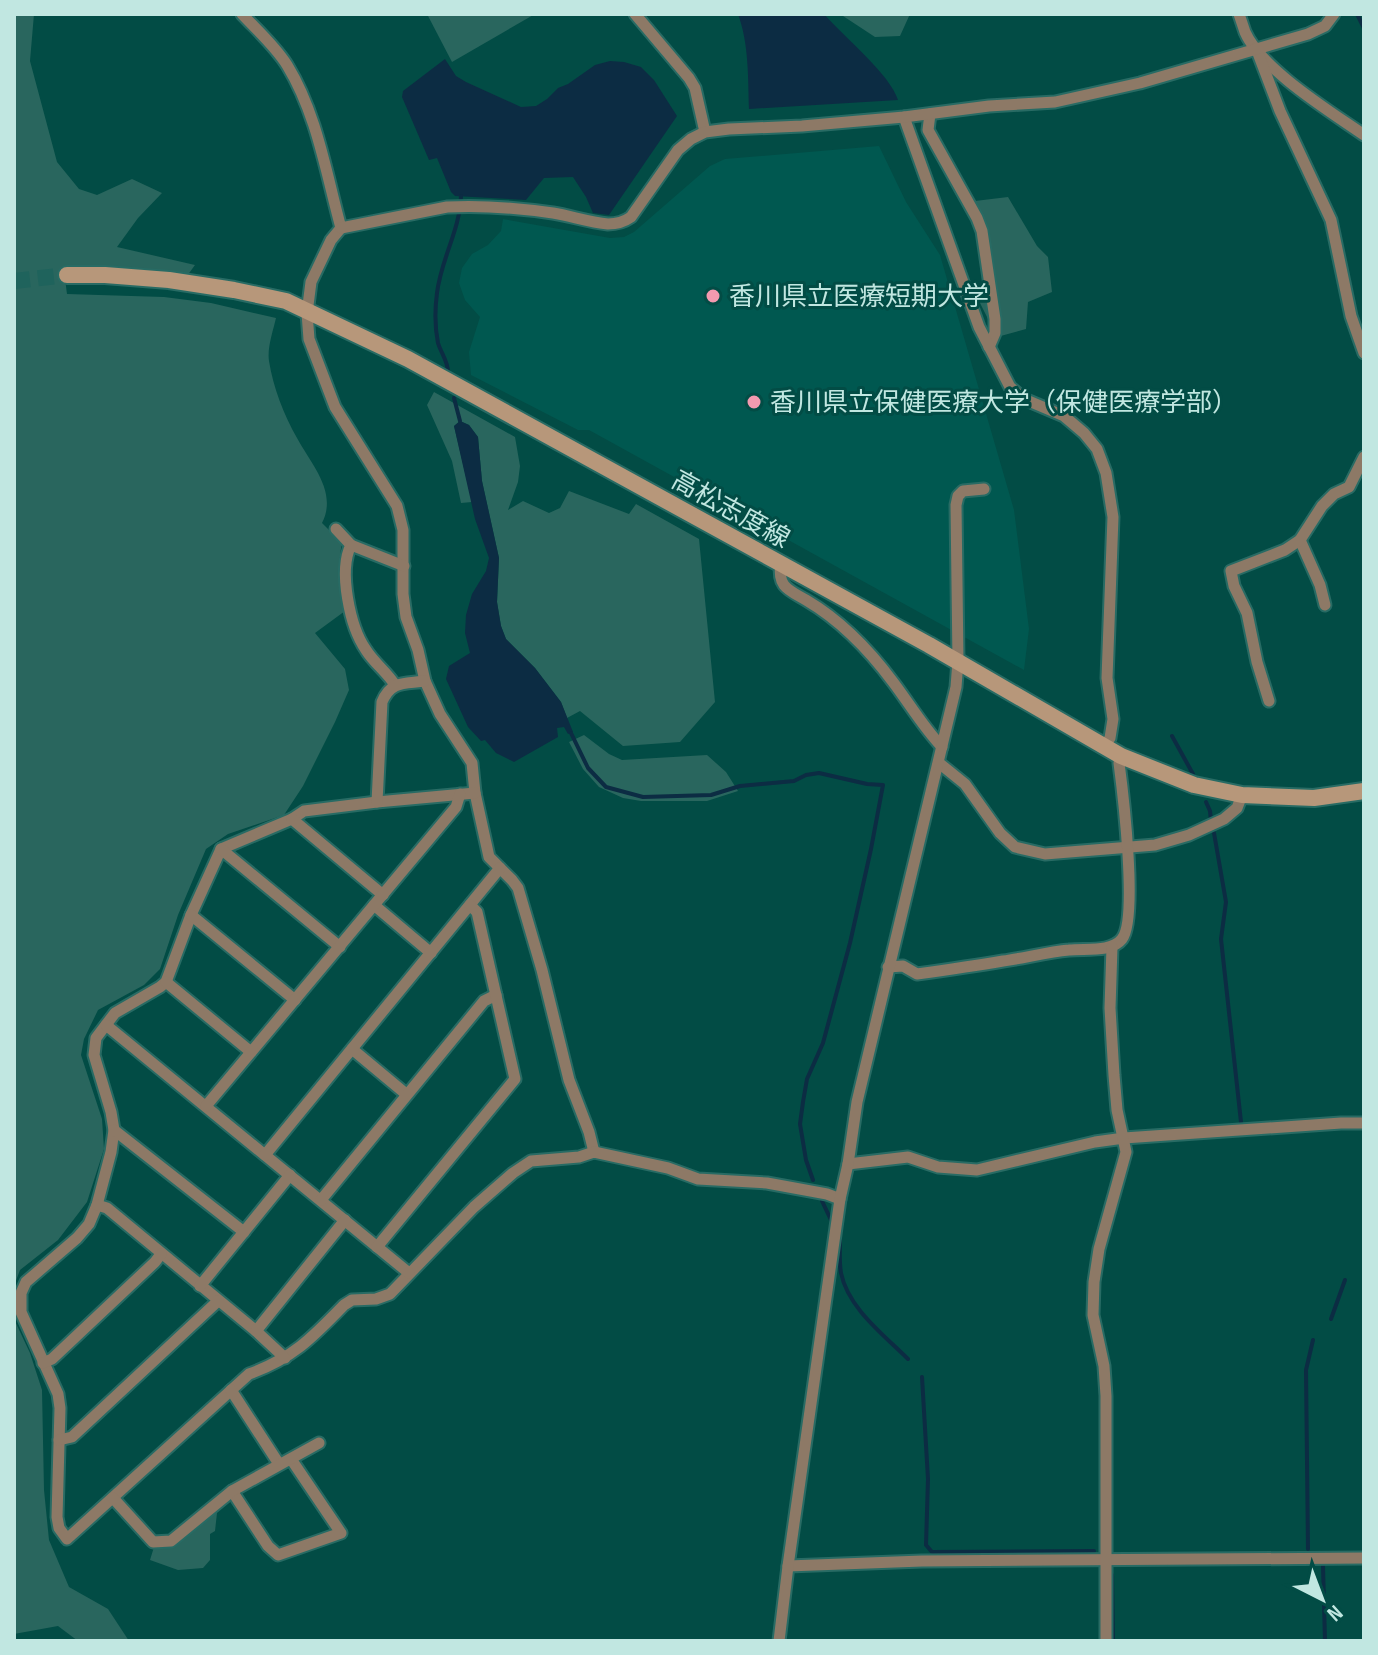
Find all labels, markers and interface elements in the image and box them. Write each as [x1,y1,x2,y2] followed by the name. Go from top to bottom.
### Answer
[729,282,989,313] place label: 香川県立医療短期大学
[704,287,722,305] marker: 香川県立医療短期大学
[770,388,1238,419] place label: 香川県立保健医療大学（保健医療学部）
[745,393,763,411] marker: 香川県立保健医療大学（保健医療学部）
[666,465,795,555] street label: 高松志度線
[1282,1559,1362,1639] north arrow
[1321,1599,1348,1627] text: N

